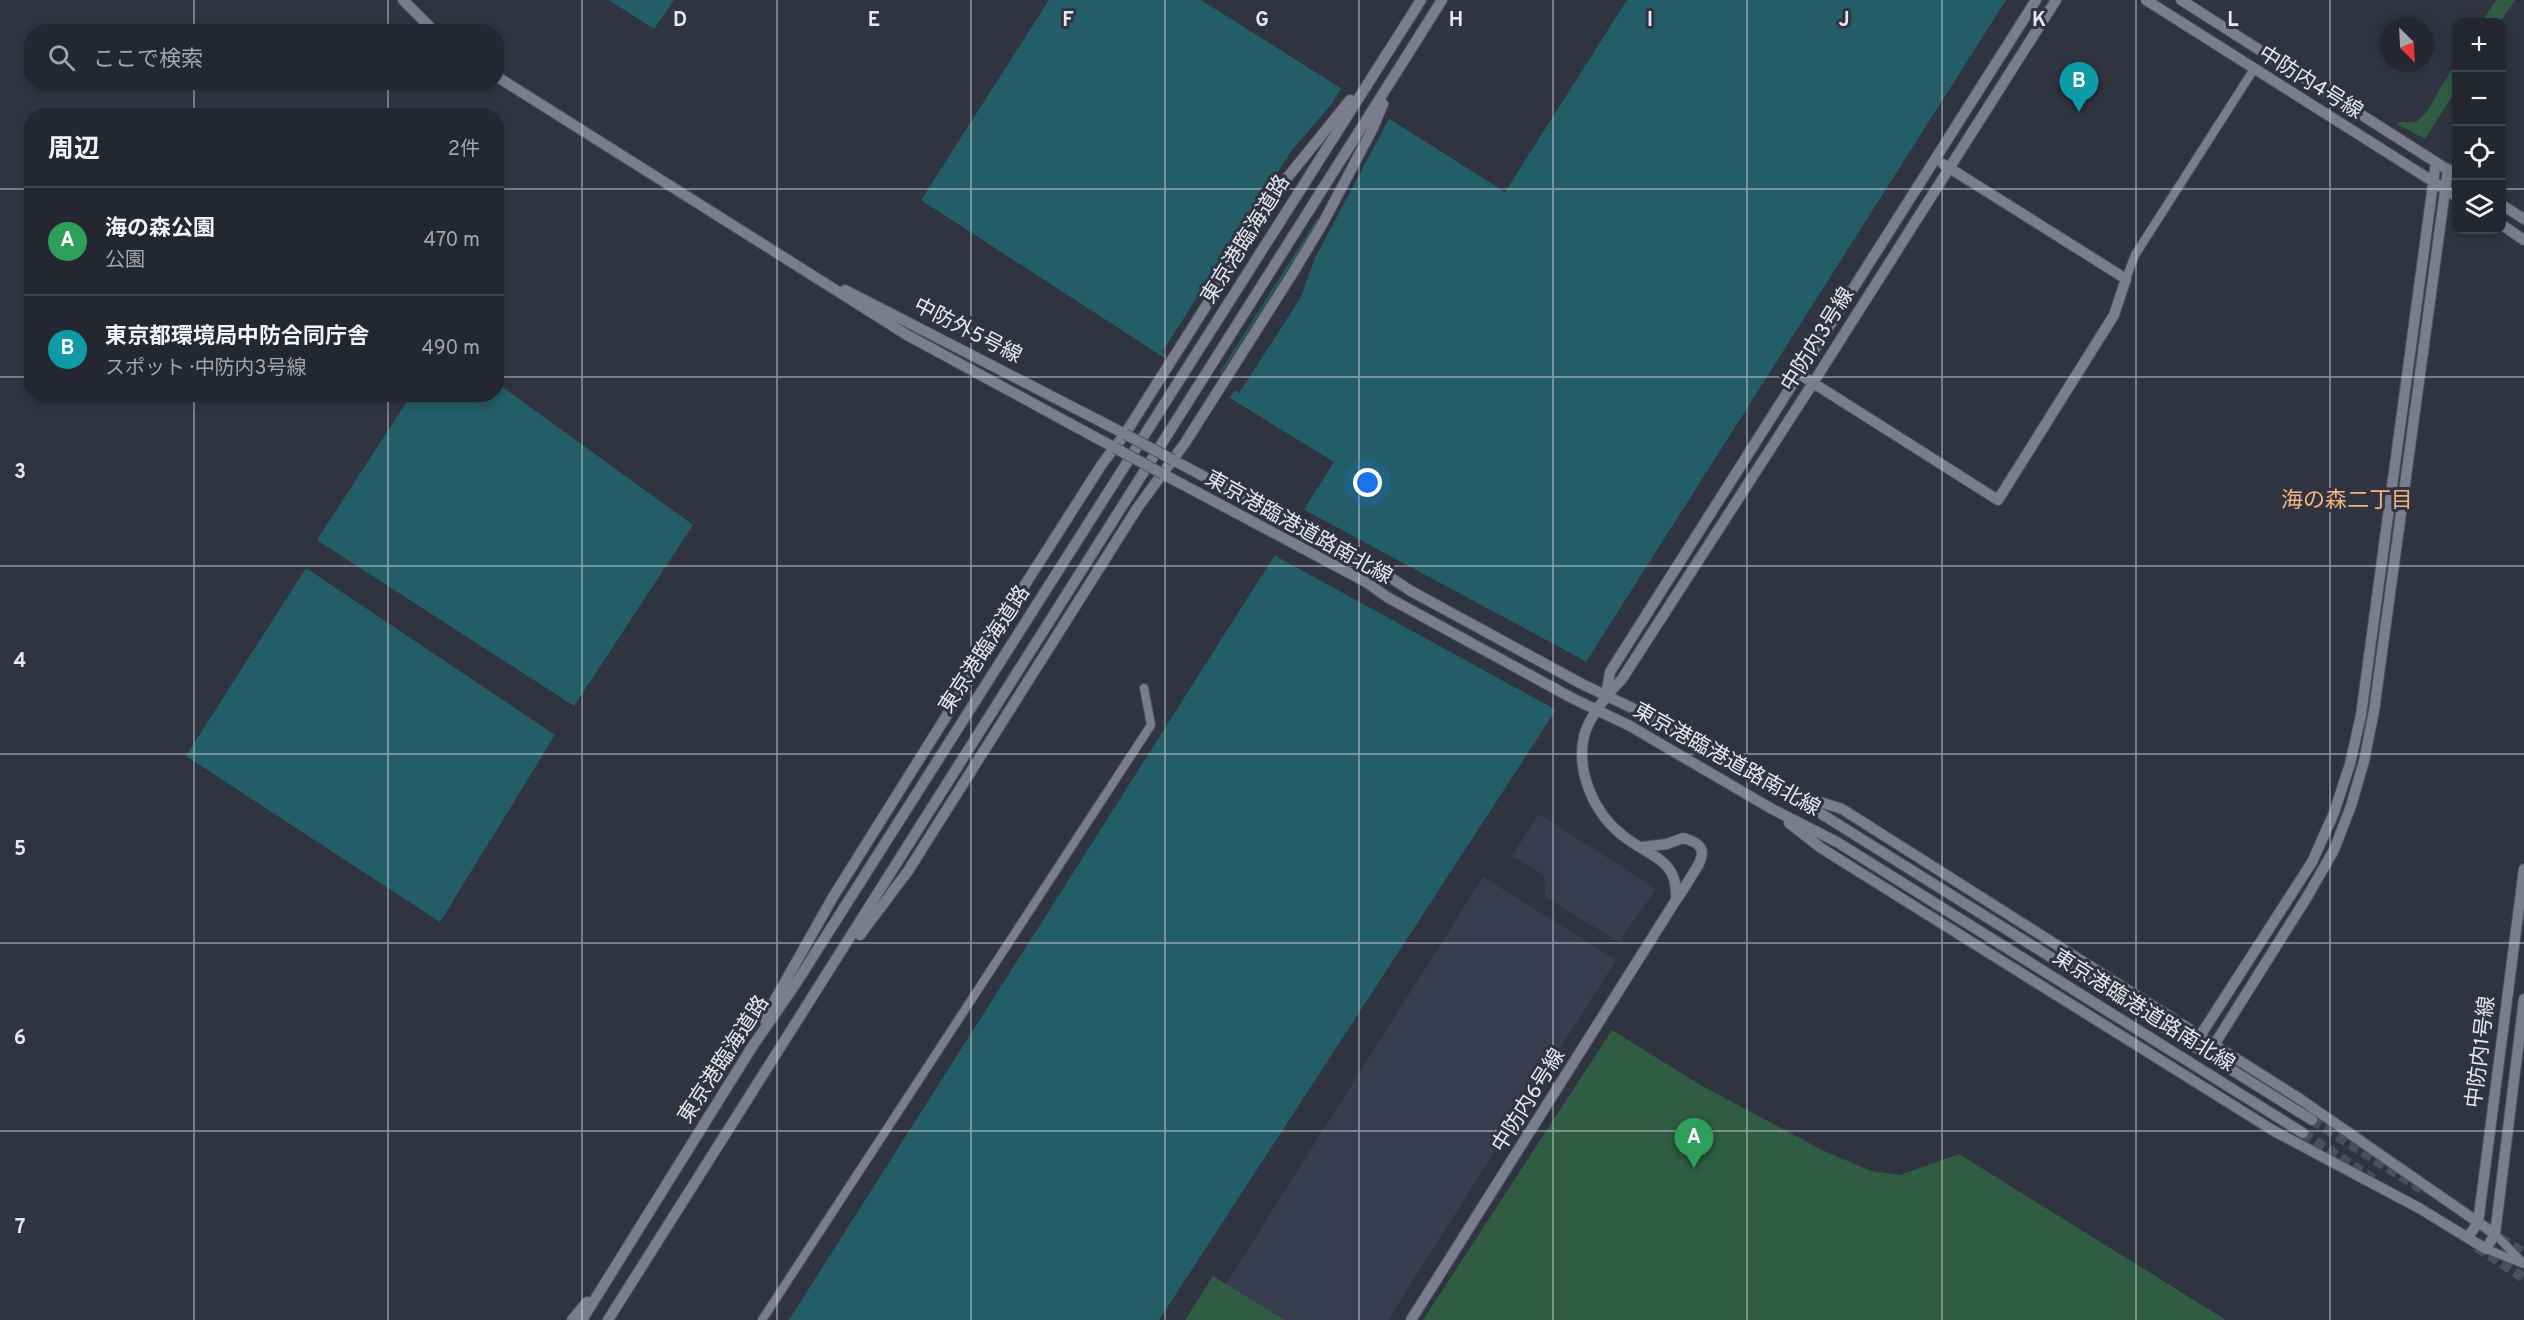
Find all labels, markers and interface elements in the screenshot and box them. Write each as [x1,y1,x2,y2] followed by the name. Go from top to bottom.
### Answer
[673,8,687,34] text: D
[868,8,880,34] text: E
[1062,8,1074,34] text: F
[1255,8,1269,34] text: G
[1449,8,1463,34] text: H
[1647,8,1653,34] text: I
[1838,8,1850,34] text: J
[2032,8,2046,34] text: K
[2227,8,2239,34] text: L
[2380,18,2434,72] north arrow
[2452,18,2506,234] map controls
[2452,18,2506,72] button: +
[24,24,504,90] search box
[45,41,78,74] icon: search
[2253,41,2367,126] street label: 中防内4号線
[93,47,203,74] text: ここで検索
[2060,63,2098,112] pin: B
[2452,72,2506,126] button: −
[2452,126,2506,180] button: locate
[48,134,100,167] text: 周辺
[448,137,480,163] text: 2件
[1196,170,1297,309] street label: 東京港臨海道路
[2452,180,2506,234] button: layers
[105,216,215,243] text: 海の森公園
[60,228,75,254] text: A
[423,228,480,254] text: 470 m
[105,248,145,274] text: 公園
[1776,283,1861,397] street label: 中防内3号線
[909,293,1026,370] street label: 中防外5号線
[105,324,369,351] text: 東京都環境局中防合同庁舎
[61,336,74,362] text: B
[422,336,480,362] text: 490 m
[105,356,306,382] text: スポット · 中防内3号線
[14,460,26,486] text: 3
[1200,466,1397,591] street label: 東京港臨港道路南北線
[1353,468,1382,497] your location
[2281,488,2413,515] district label: 海の森二丁目
[934,581,1037,719] street label: 東京港臨海道路
[14,649,26,675] text: 4
[1628,698,1825,823] street label: 東京港臨港道路南北線
[14,837,26,863] text: 5
[2047,944,2239,1078] street label: 東京港臨港道路南北線
[673,991,776,1129] street label: 東京港臨海道路
[2461,995,2502,1110] street label: 中防内1号線
[14,1026,26,1052] text: 6
[1487,1044,1572,1158] street label: 中防内6号線
[1674,1118,1714,1168] pin: A
[15,1215,25,1241] text: 7

